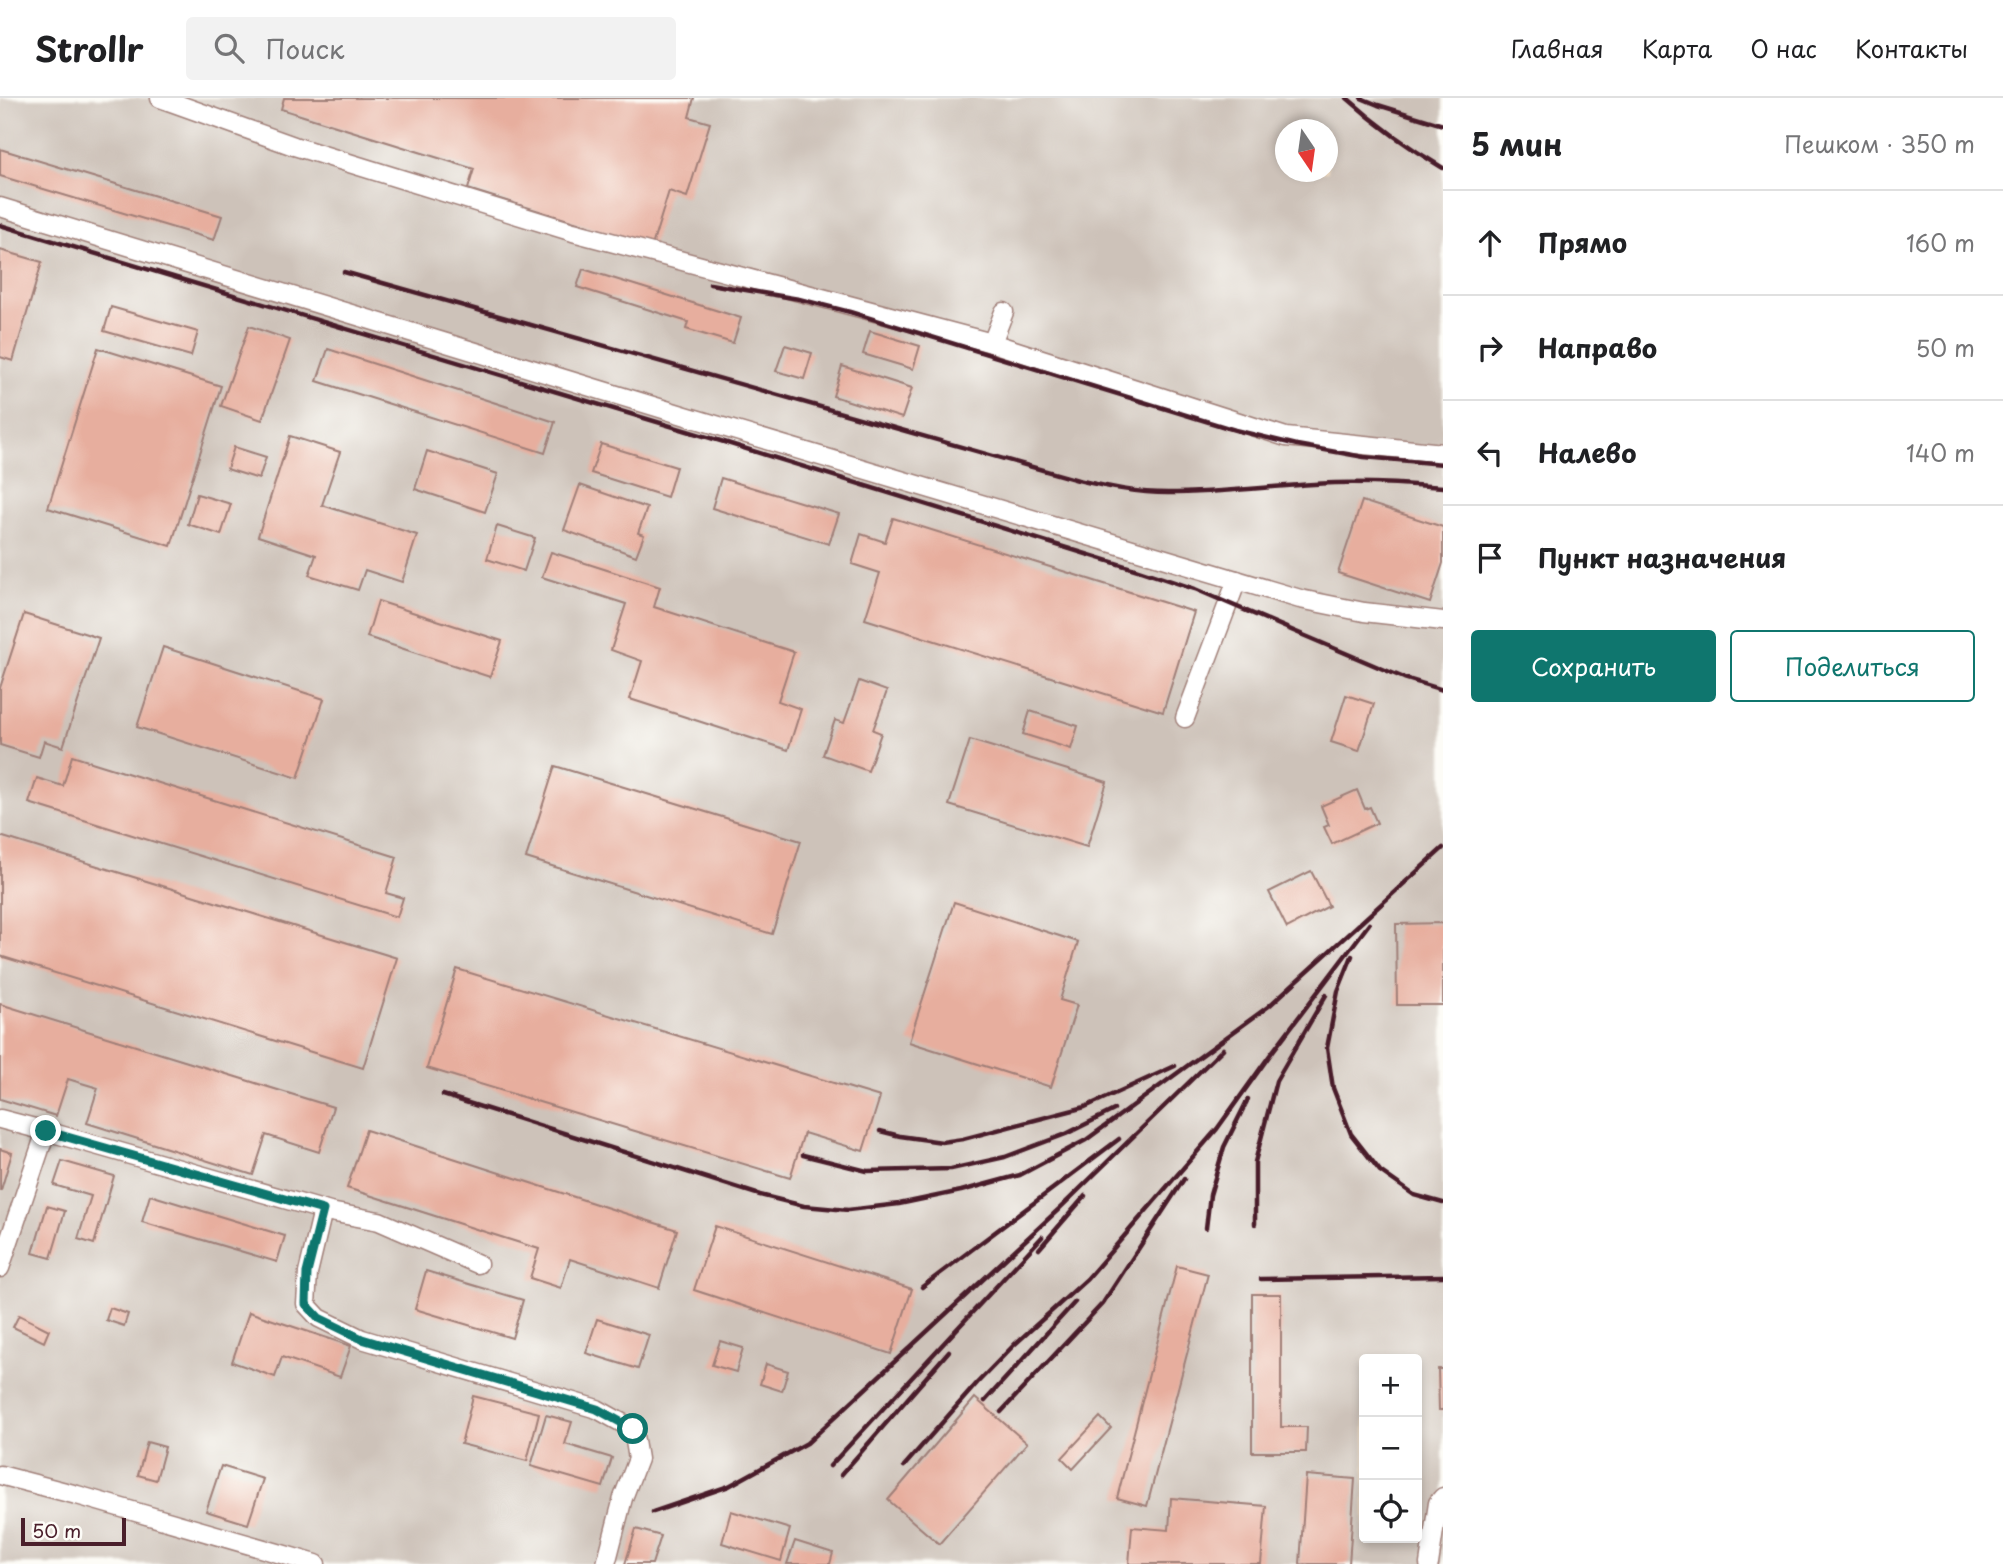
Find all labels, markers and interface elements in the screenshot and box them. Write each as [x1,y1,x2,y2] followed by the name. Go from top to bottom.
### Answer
[186,17,676,80] search box
[35,23,144,73] text: Strollr
[210,29,248,67] icon: search
[266,29,345,68] text: Поиск
[1511,30,1604,66] text: Главная
[1642,30,1712,66] text: Карта
[1750,30,1817,66] text: О нас
[1855,30,1968,66] text: Контакты
[1275,119,1338,182] north arrow
[1471,121,1563,166] text: 5 мин
[1784,126,1975,161] text: Пешком · 350 m
[1538,223,1627,262] text: Прямо
[1471,224,1509,262] icon: ahead
[1906,225,1975,260] text: 160 m
[1538,328,1657,367] text: Направо
[1471,329,1509,367] icon: right
[1915,330,1975,365] text: 50 m
[1538,433,1636,472] text: Налево
[1471,434,1509,472] icon: left
[1906,435,1975,470] text: 140 m
[1538,538,1786,577] text: Пункт назначения
[1471,539,1509,577] icon: arrive
[1471,630,1716,702] button: Сохранить
[1730,630,1975,702] button: Поделиться
[30,1115,61,1146] route end
[1359,1354,1422,1543] map controls
[1359,1354,1422,1417] button: +
[617,1413,648,1444] route start
[1359,1417,1422,1480] button: −
[1359,1480,1422,1543] button: locate
[21,1515,126,1547] scale bar
[32,1516,81,1544] text: 50 m

